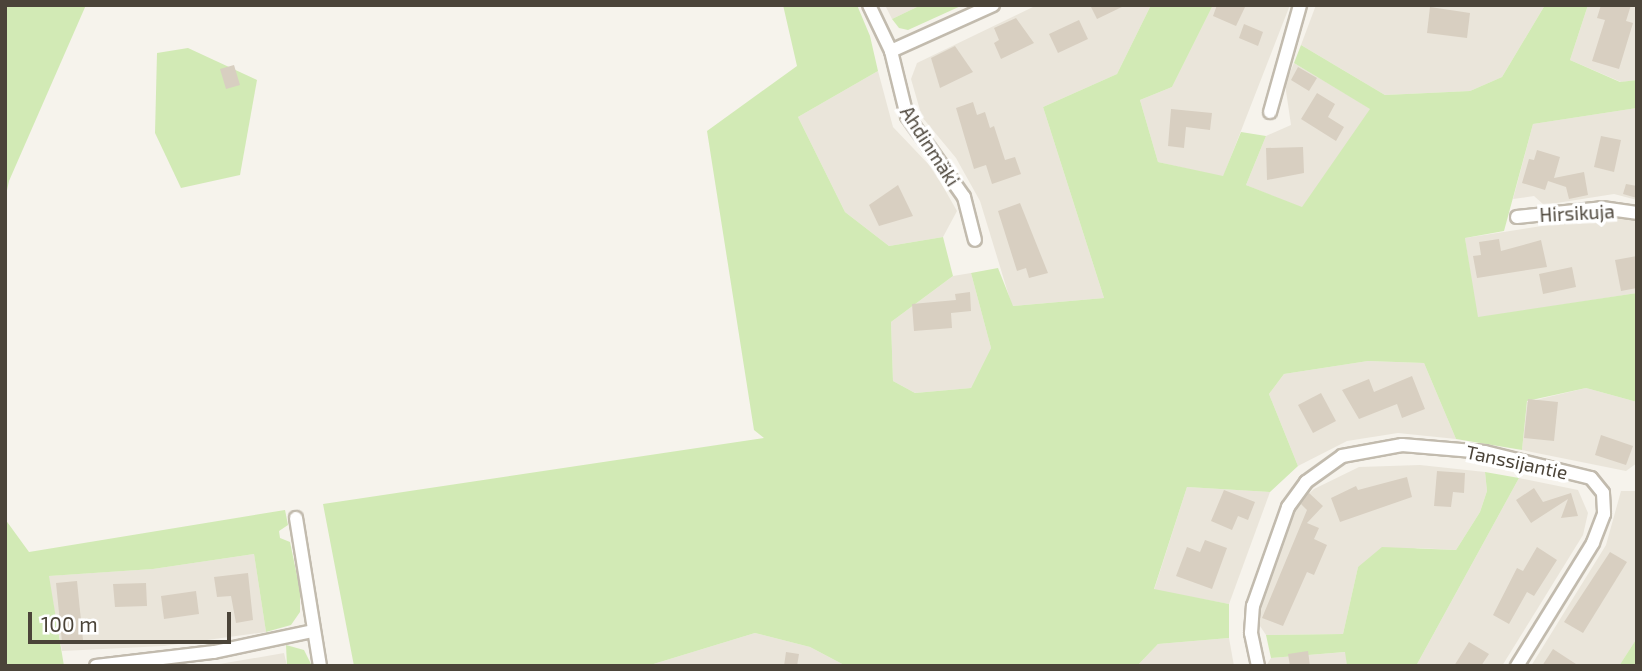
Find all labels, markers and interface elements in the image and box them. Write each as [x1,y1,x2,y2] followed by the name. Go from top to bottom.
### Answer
[896,102,964,190] street label: Ahdinmäki
[1539,200,1615,226] street label: Hirsikuja
[1464,440,1570,484] street label: Tanssijantie
[32,598,234,642] scale bar
[41,611,98,636] text: 100 m

